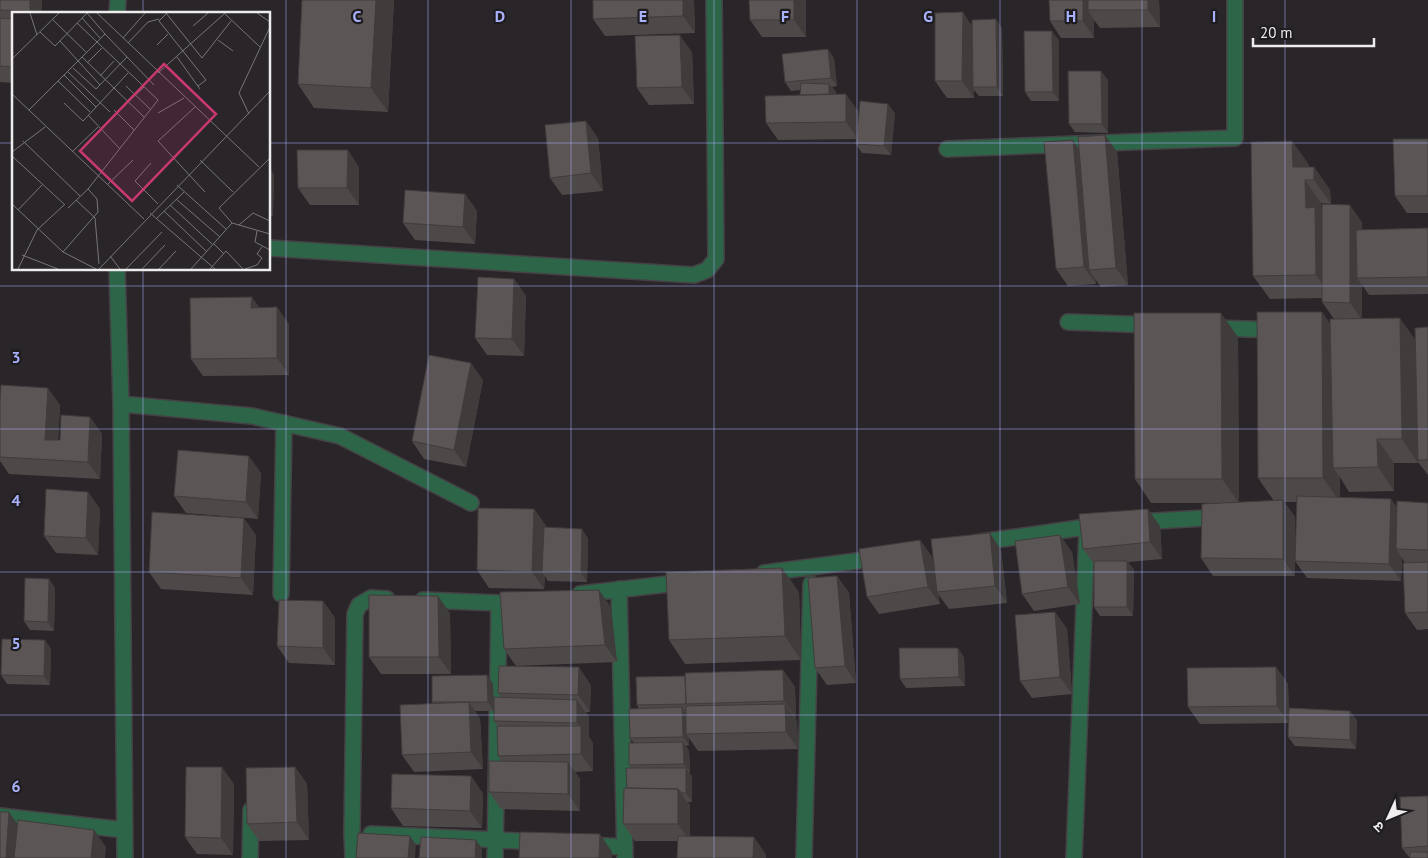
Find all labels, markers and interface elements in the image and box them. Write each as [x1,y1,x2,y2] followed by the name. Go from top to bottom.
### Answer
[353,6,362,26] text: C
[495,6,505,26] text: D
[639,6,647,26] text: E
[781,6,789,26] text: F
[923,6,933,26] text: G
[1066,6,1076,26] text: H
[1212,6,1216,26] text: I
[12,12,270,270] inset map
[1253,15,1374,47] scale bar
[1260,23,1293,42] text: 20 m
[11,347,21,367] text: 3
[11,490,21,510] text: 4
[11,633,21,653] text: 5
[11,776,21,796] text: 6
[1363,793,1413,843] north arrow
[1369,817,1388,836] text: उ

